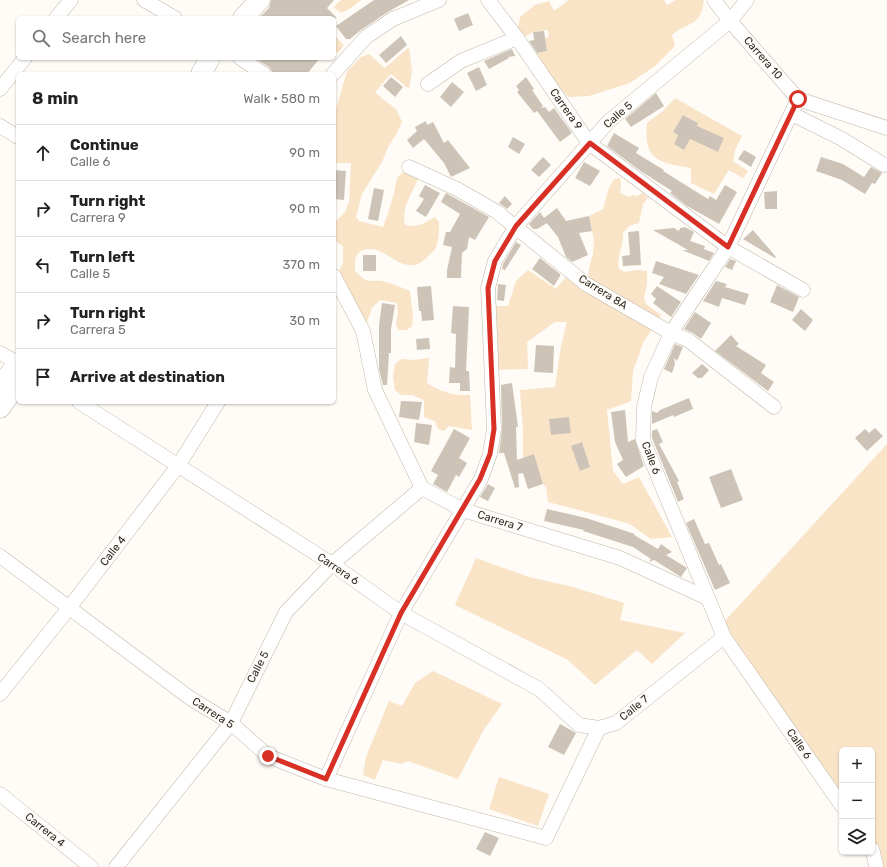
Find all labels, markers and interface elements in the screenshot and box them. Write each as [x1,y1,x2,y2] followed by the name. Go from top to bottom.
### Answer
[16,16,336,60] search box
[30,27,52,49] icon: search
[62,29,146,47] text: Search here
[741,34,785,82] street label: Carrera 10
[547,86,585,132] street label: Carrera 9
[32,88,79,108] text: 8 min
[789,90,807,108] route start
[243,91,320,106] text: Walk · 580 m
[601,99,635,131] street label: Calle 5
[70,136,139,154] text: Continue
[32,142,54,164] icon: ahead
[289,145,320,160] text: 90 m
[70,154,110,169] text: Calle 6
[70,192,145,210] text: Turn right
[32,198,54,220] icon: right
[289,201,320,216] text: 90 m
[70,210,126,225] text: Carrera 9
[70,248,135,266] text: Turn left
[32,254,54,276] icon: left
[283,257,320,272] text: 370 m
[70,266,110,281] text: Calle 5
[576,272,630,312] street label: Carrera 8A
[70,304,145,322] text: Turn right
[32,310,54,332] icon: right
[289,313,320,328] text: 30 m
[70,322,126,337] text: Carrera 5
[32,366,54,388] icon: arrive
[70,368,225,386] text: Arrive at destination
[639,440,663,477] street label: Calle 6
[476,508,524,534] street label: Carrera 7
[97,533,129,569] street label: Calle 4
[315,550,362,588] street label: Carrera 6
[244,648,272,685] street label: Calle 5
[617,692,651,724] street label: Calle 7
[190,695,237,732] street label: Carrera 5
[784,726,814,762] street label: Calle 6
[259,747,277,765] route end
[839,747,875,855] map controls
[839,747,875,783] button: +
[839,783,875,819] button: −
[22,810,68,850] street label: Carrera 4
[839,819,875,855] button: layers

